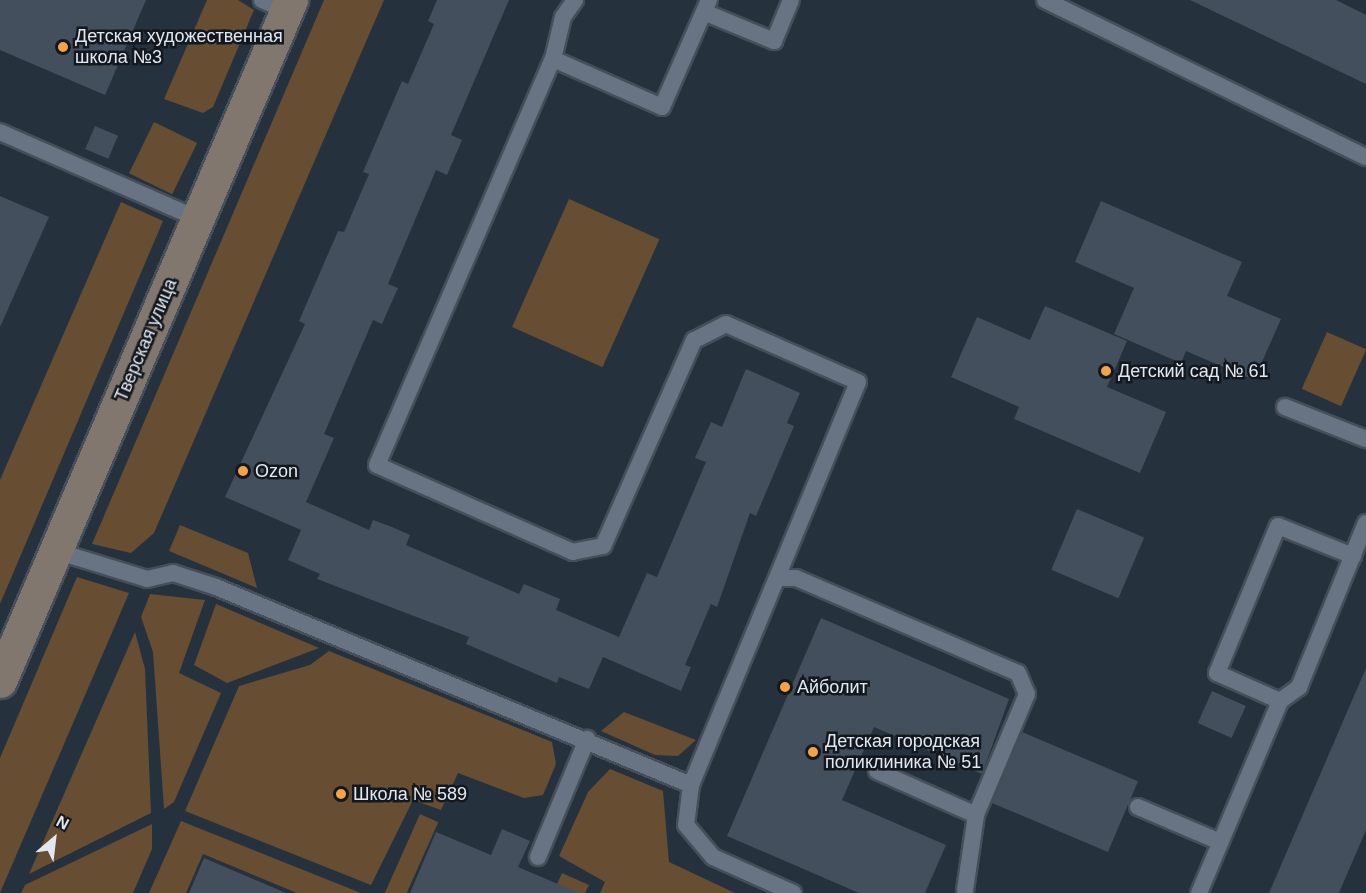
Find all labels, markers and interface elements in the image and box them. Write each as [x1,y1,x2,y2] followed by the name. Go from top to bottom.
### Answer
[75,26,283,68] place label: Детская художественная школа №3
[56,40,70,54] marker: Детская художественная школа №3
[110,275,182,405] street label: Тверская улица
[1118,360,1268,382] place label: Детский сад № 61
[1099,364,1113,378] marker: Детский сад № 61
[255,460,298,482] place label: Ozon
[236,464,250,478] marker: Ozon
[797,676,868,698] place label: Айболит
[778,680,792,694] marker: Айболит
[825,731,981,774] place label: Детская городская поликлиника № 51
[806,745,820,759] marker: Детская городская поликлиника № 51
[353,783,467,805] place label: Школа № 589
[334,787,348,801] marker: Школа № 589
[24,809,84,869] north arrow
[54,812,72,833] text: N

